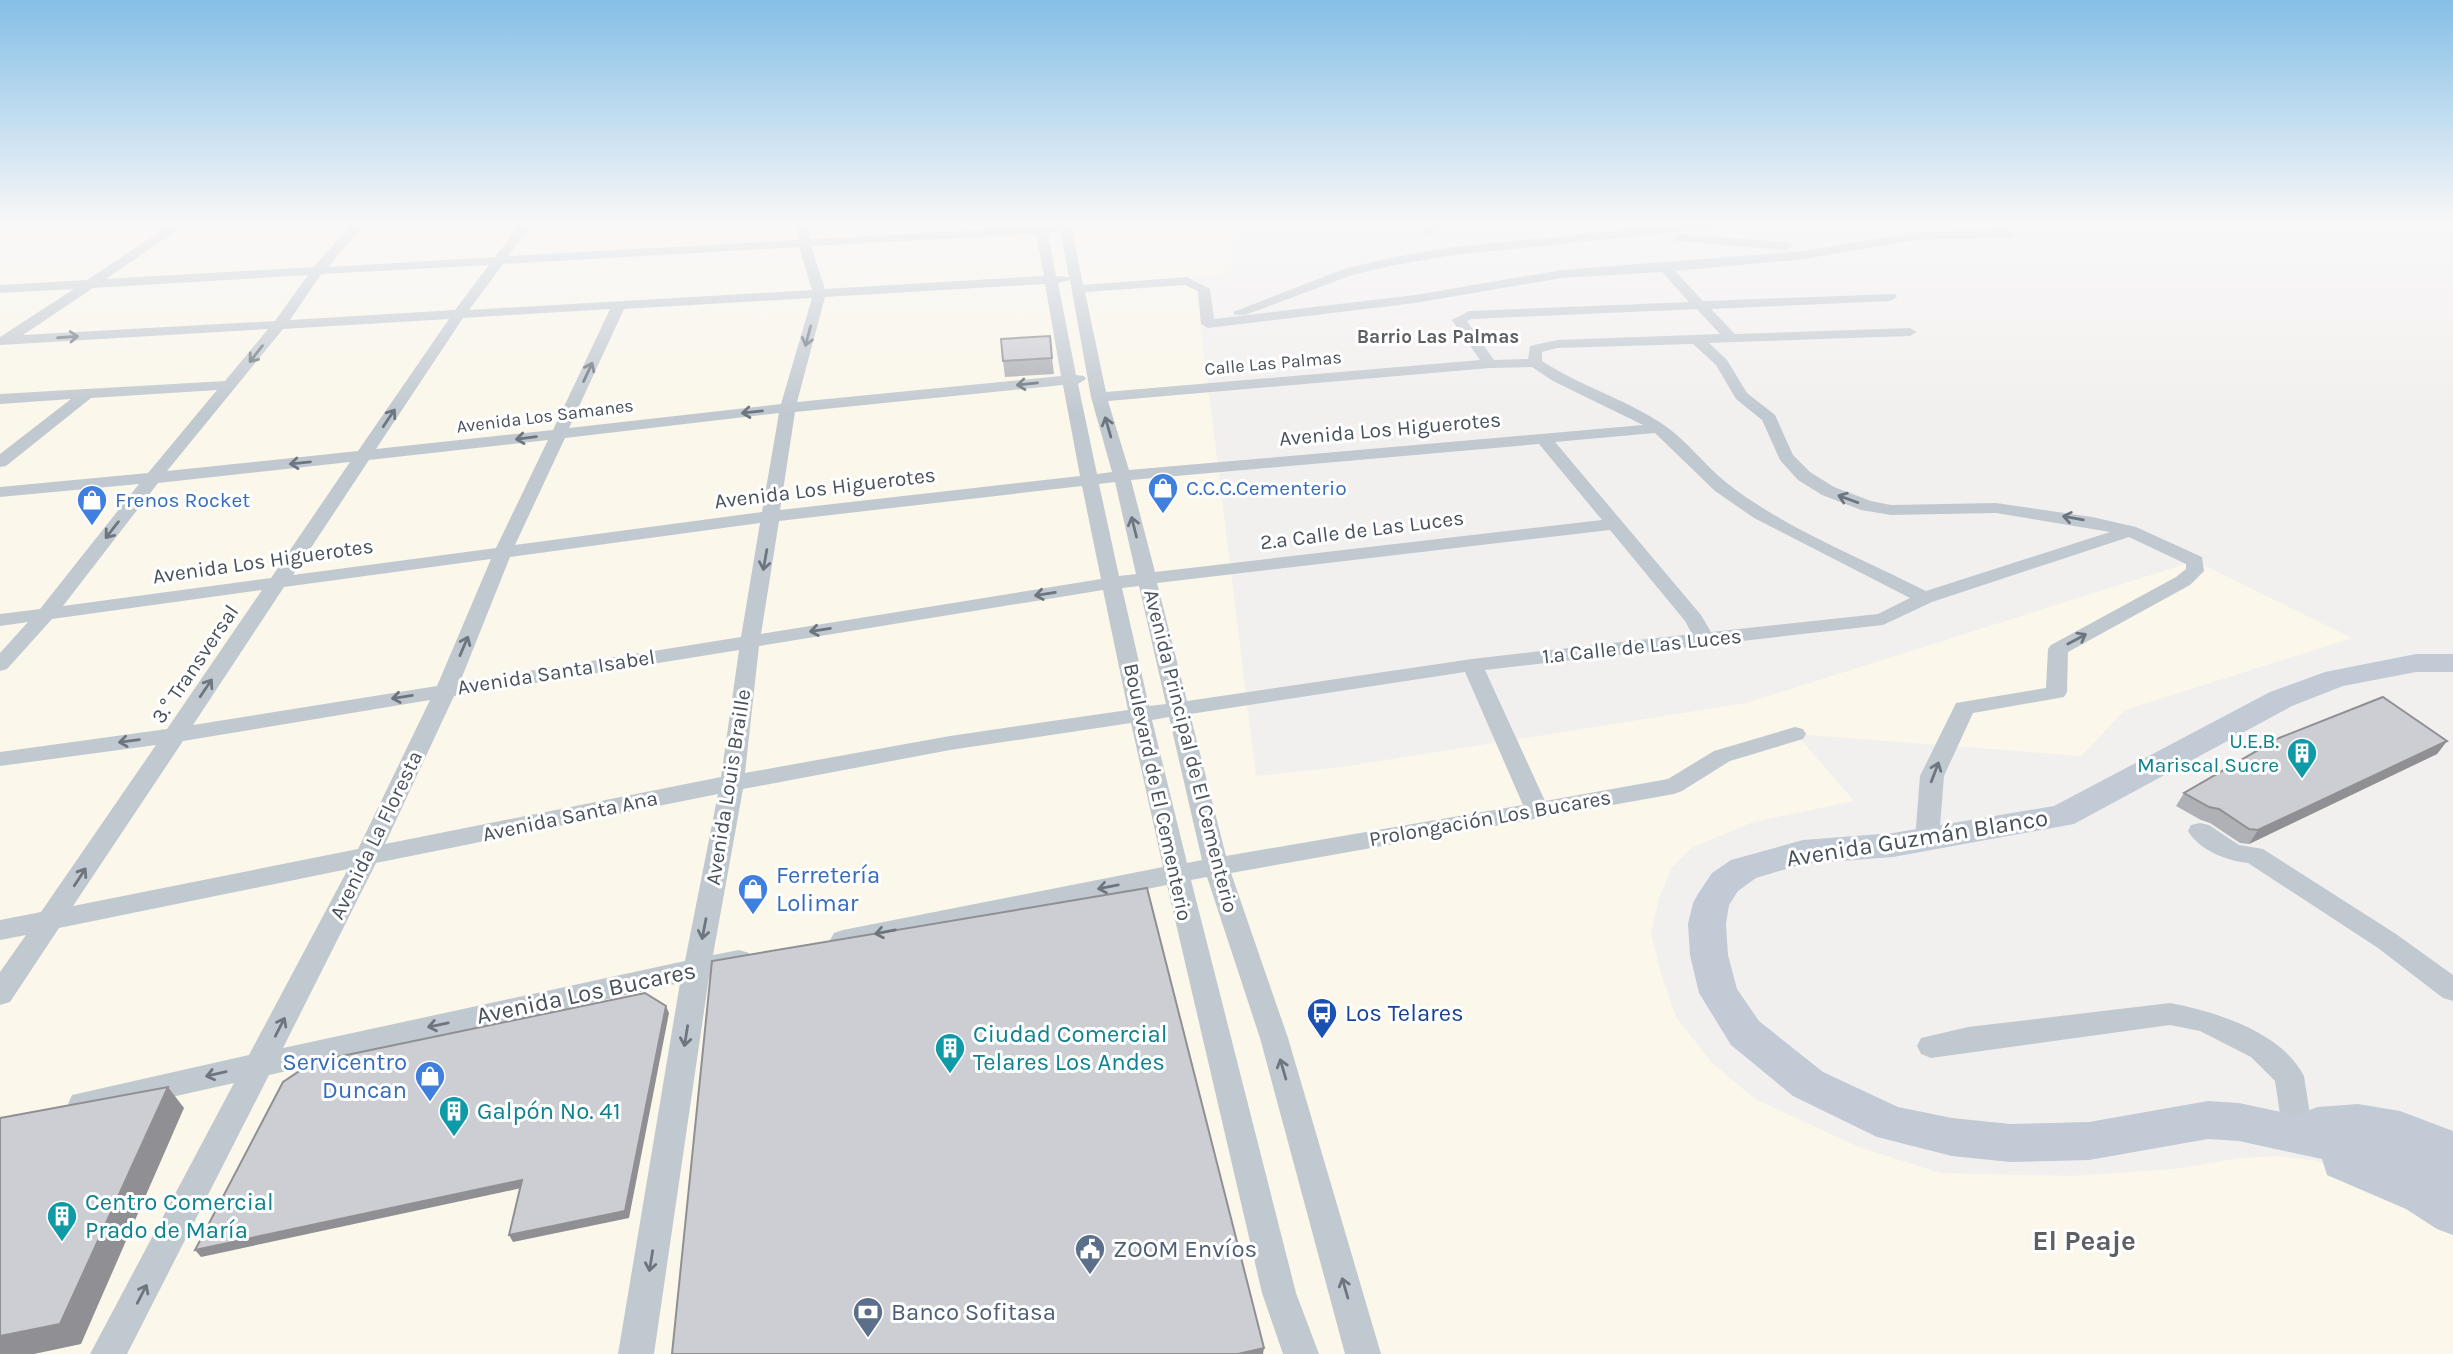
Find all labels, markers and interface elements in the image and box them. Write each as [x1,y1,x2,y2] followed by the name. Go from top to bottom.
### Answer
[800,325,813,347] one-way arrow
[1357,326,1519,348] district label: Barrio Las Palmas
[56,330,79,343] one-way arrow
[249,344,264,363] one-way arrow
[1203,346,1343,380] street label: Calle Las Palmas
[582,362,595,383] one-way arrow
[1016,378,1039,391] one-way arrow
[455,394,635,438] street label: Avenida Los Samanes
[741,405,764,418] one-way arrow
[1278,407,1502,451] street label: Avenida Los Higuerotes
[383,409,397,429] one-way arrow
[1100,416,1113,438] one-way arrow
[515,431,538,444] one-way arrow
[289,457,312,470] one-way arrow
[713,463,937,513] street label: Avenida Los Higuerotes
[1146,471,1180,515] shop icon: C.C.C.Cementerio
[1186,476,1347,500] place label: C.C.C.Cementerio
[75,483,109,527] shop icon: Frenos Rocket
[115,488,250,512] place label: Frenos Rocket
[1837,491,1859,504] one-way arrow
[1259,506,1465,554] street label: 2.ª Calle de Las Luces
[2062,511,2085,524] one-way arrow
[1127,516,1140,539] one-way arrow
[104,520,119,539] one-way arrow
[151,534,375,588] street label: Avenida Los Higuerotes
[757,548,771,570] one-way arrow
[1139,587,1243,915] street label: Avenida Principal de El Cementerio
[1034,588,1057,601] one-way arrow
[147,600,243,728] street label: 3.° Transversal
[809,624,832,637] one-way arrow
[1541,624,1743,668] street label: 1.ª Calle de Las Luces
[2066,632,2086,646] one-way arrow
[458,636,471,657] one-way arrow
[455,645,657,699] street label: Avenida Santa Isabel
[1119,661,1197,923] street label: Boulevard de El Cementerio
[199,678,213,698] one-way arrow
[701,687,755,887] street label: Avenida Louis Braille
[391,691,414,704] one-way arrow
[2137,729,2279,777] place label: U.E.B. Mariscal Sucre
[118,735,141,748] one-way arrow
[2285,736,2319,780] building icon: U.E.B. Mariscal Sucre
[325,747,427,923] street label: Avenida La Floresta
[1930,761,1942,783] one-way arrow
[1367,785,1613,851] street label: Prolongación Los Bucares
[480,786,660,846] street label: Avenida Santa Ana
[1784,803,2050,873] street label: Avenida Guzmán Blanco
[776,861,880,917] place label: Ferretería Lolimar
[73,868,88,887] one-way arrow
[736,872,770,916] shop icon: Ferretería Lolimar
[1097,881,1120,895] one-way arrow
[697,917,710,940] one-way arrow
[874,925,897,939] one-way arrow
[474,956,698,1030] street label: Avenida Los Bucares
[1305,996,1339,1040] bus stop icon: Los Telares
[1345,999,1464,1027] place label: Los Telares
[273,1017,287,1038] one-way arrow
[427,1019,450,1032] one-way arrow
[973,1020,1168,1076] place label: Ciudad Comercial Telares Los Andes
[679,1024,692,1047] one-way arrow
[933,1031,967,1075] building icon: Ciudad Comercial Telares Los Andes
[282,1048,407,1104] place label: Servicentro Duncan
[1276,1058,1289,1080] one-way arrow
[413,1059,447,1103] shop icon: Servicentro Duncan
[205,1068,228,1081] one-way arrow
[437,1094,471,1138] building icon: Galpón No. 41
[477,1097,621,1125] place label: Galpón No. 41
[85,1188,274,1244] place label: Centro Comercial Prado de María
[45,1199,79,1243] building icon: Centro Comercial Prado de María
[2032,1224,2136,1257] district label: El Peaje
[1073,1232,1107,1276] public building icon: ZOOM Envíos
[1113,1235,1257,1263] place label: ZOOM Envíos
[644,1249,657,1272] one-way arrow
[1337,1277,1350,1299] one-way arrow
[135,1285,149,1305] one-way arrow
[851,1295,885,1339] bank icon: Banco Sofitasa
[891,1298,1056,1326] place label: Banco Sofitasa

